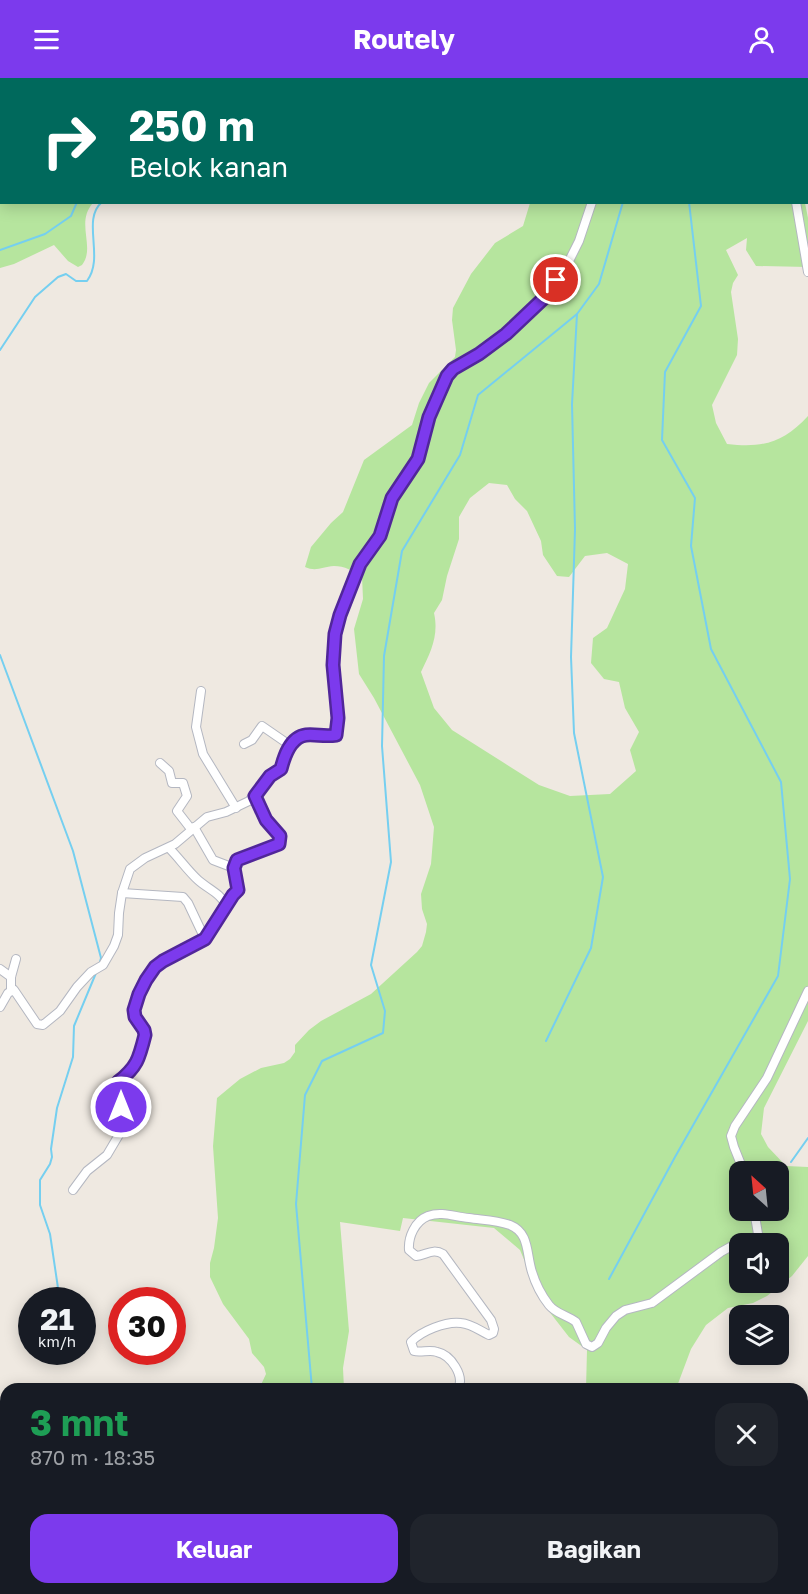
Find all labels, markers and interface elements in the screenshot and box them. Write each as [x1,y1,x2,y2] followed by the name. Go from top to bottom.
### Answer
[30,23,63,56] icon: menu
[353,23,455,55] text: Routely
[745,23,778,56] icon: person
[129,100,255,150] text: 250 m
[30,102,108,180] icon: right
[129,151,288,183] text: Belok kanan
[530,254,581,305] pin
[539,263,572,296] icon: arrive
[89,1075,153,1139] position arrow
[729,1161,789,1221] north arrow
[729,1161,789,1365] map controls
[729,1233,789,1293] button: sound
[108,1287,186,1365] speed limit sign: 30
[40,1301,74,1337] text: 21
[729,1305,789,1365] button: layers
[38,1332,76,1350] text: km/h
[30,1401,129,1444] text: 3 mnt
[715,1403,778,1466] button: close
[30,1445,155,1469] text: 870 m · 18:35
[30,1514,398,1583] button: Keluar
[410,1514,778,1583] button: Bagikan

